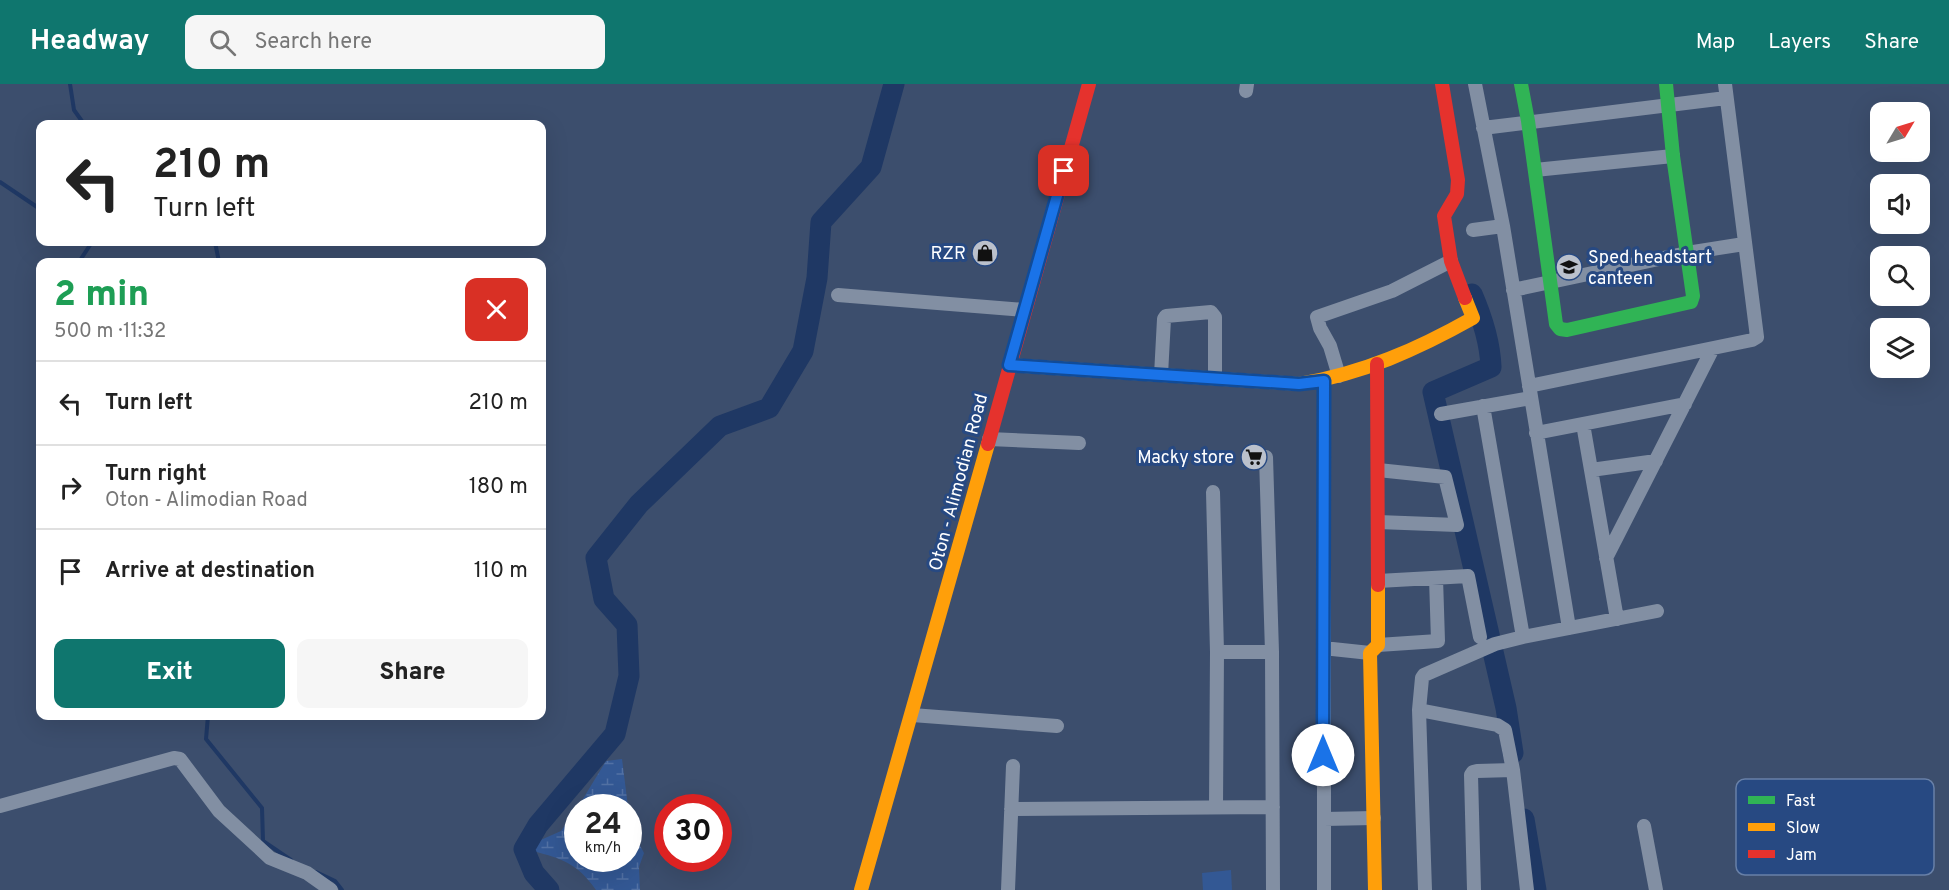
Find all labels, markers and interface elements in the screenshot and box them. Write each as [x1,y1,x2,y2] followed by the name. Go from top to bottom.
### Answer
[185,15,605,69] search box
[30,24,149,60] text: Headway
[206,26,239,59] icon: search
[254,29,372,56] text: Search here
[1696,29,1735,56] text: Map
[1768,29,1831,56] text: Layers
[1864,29,1919,56] text: Share
[1870,102,1930,162] north arrow
[1870,102,1930,378] map controls
[153,140,270,193] text: 210 m
[54,144,132,222] icon: left
[1038,145,1089,196] pin
[1047,154,1080,187] icon: arrive
[1870,174,1930,234] button: sound
[153,192,255,226] text: Turn left
[970,238,1000,268] shop icon: RZR
[931,243,966,266] place label: RZR
[1870,246,1930,306] button: search
[1588,247,1712,291] place label: Sped headstart canteen
[1554,252,1584,282] school or university icon: Sped headstart canteen
[54,273,149,319] text: 2 min
[465,278,528,341] button: close
[1870,318,1930,378] button: layers
[54,319,166,345] text: 500 m · 11:32
[54,387,87,420] icon: left
[105,390,193,417] text: Turn left
[468,390,528,417] text: 210 m
[925,391,994,574] street label: Oton - Alimodian Road
[1239,442,1269,472] supermarket icon: Macky store
[1137,447,1234,470] place label: Macky store
[105,461,207,488] text: Turn right
[54,471,87,504] icon: right
[469,474,528,501] text: 180 m
[105,488,308,514] text: Oton - Alimodian Road
[54,555,87,588] icon: arrive
[105,558,315,585] text: Arrive at destination
[474,558,528,585] text: 110 m
[54,639,285,708] button: Exit
[297,639,528,708] button: Share
[1291,723,1355,787] position arrow
[1736,779,1934,875] legend
[1786,792,1816,812] text: Fast
[654,794,732,872] speed limit sign: 30
[584,807,622,844] text: 24
[1786,819,1820,839] text: Slow
[585,839,621,858] text: km/h
[1786,846,1817,866] text: Jam

